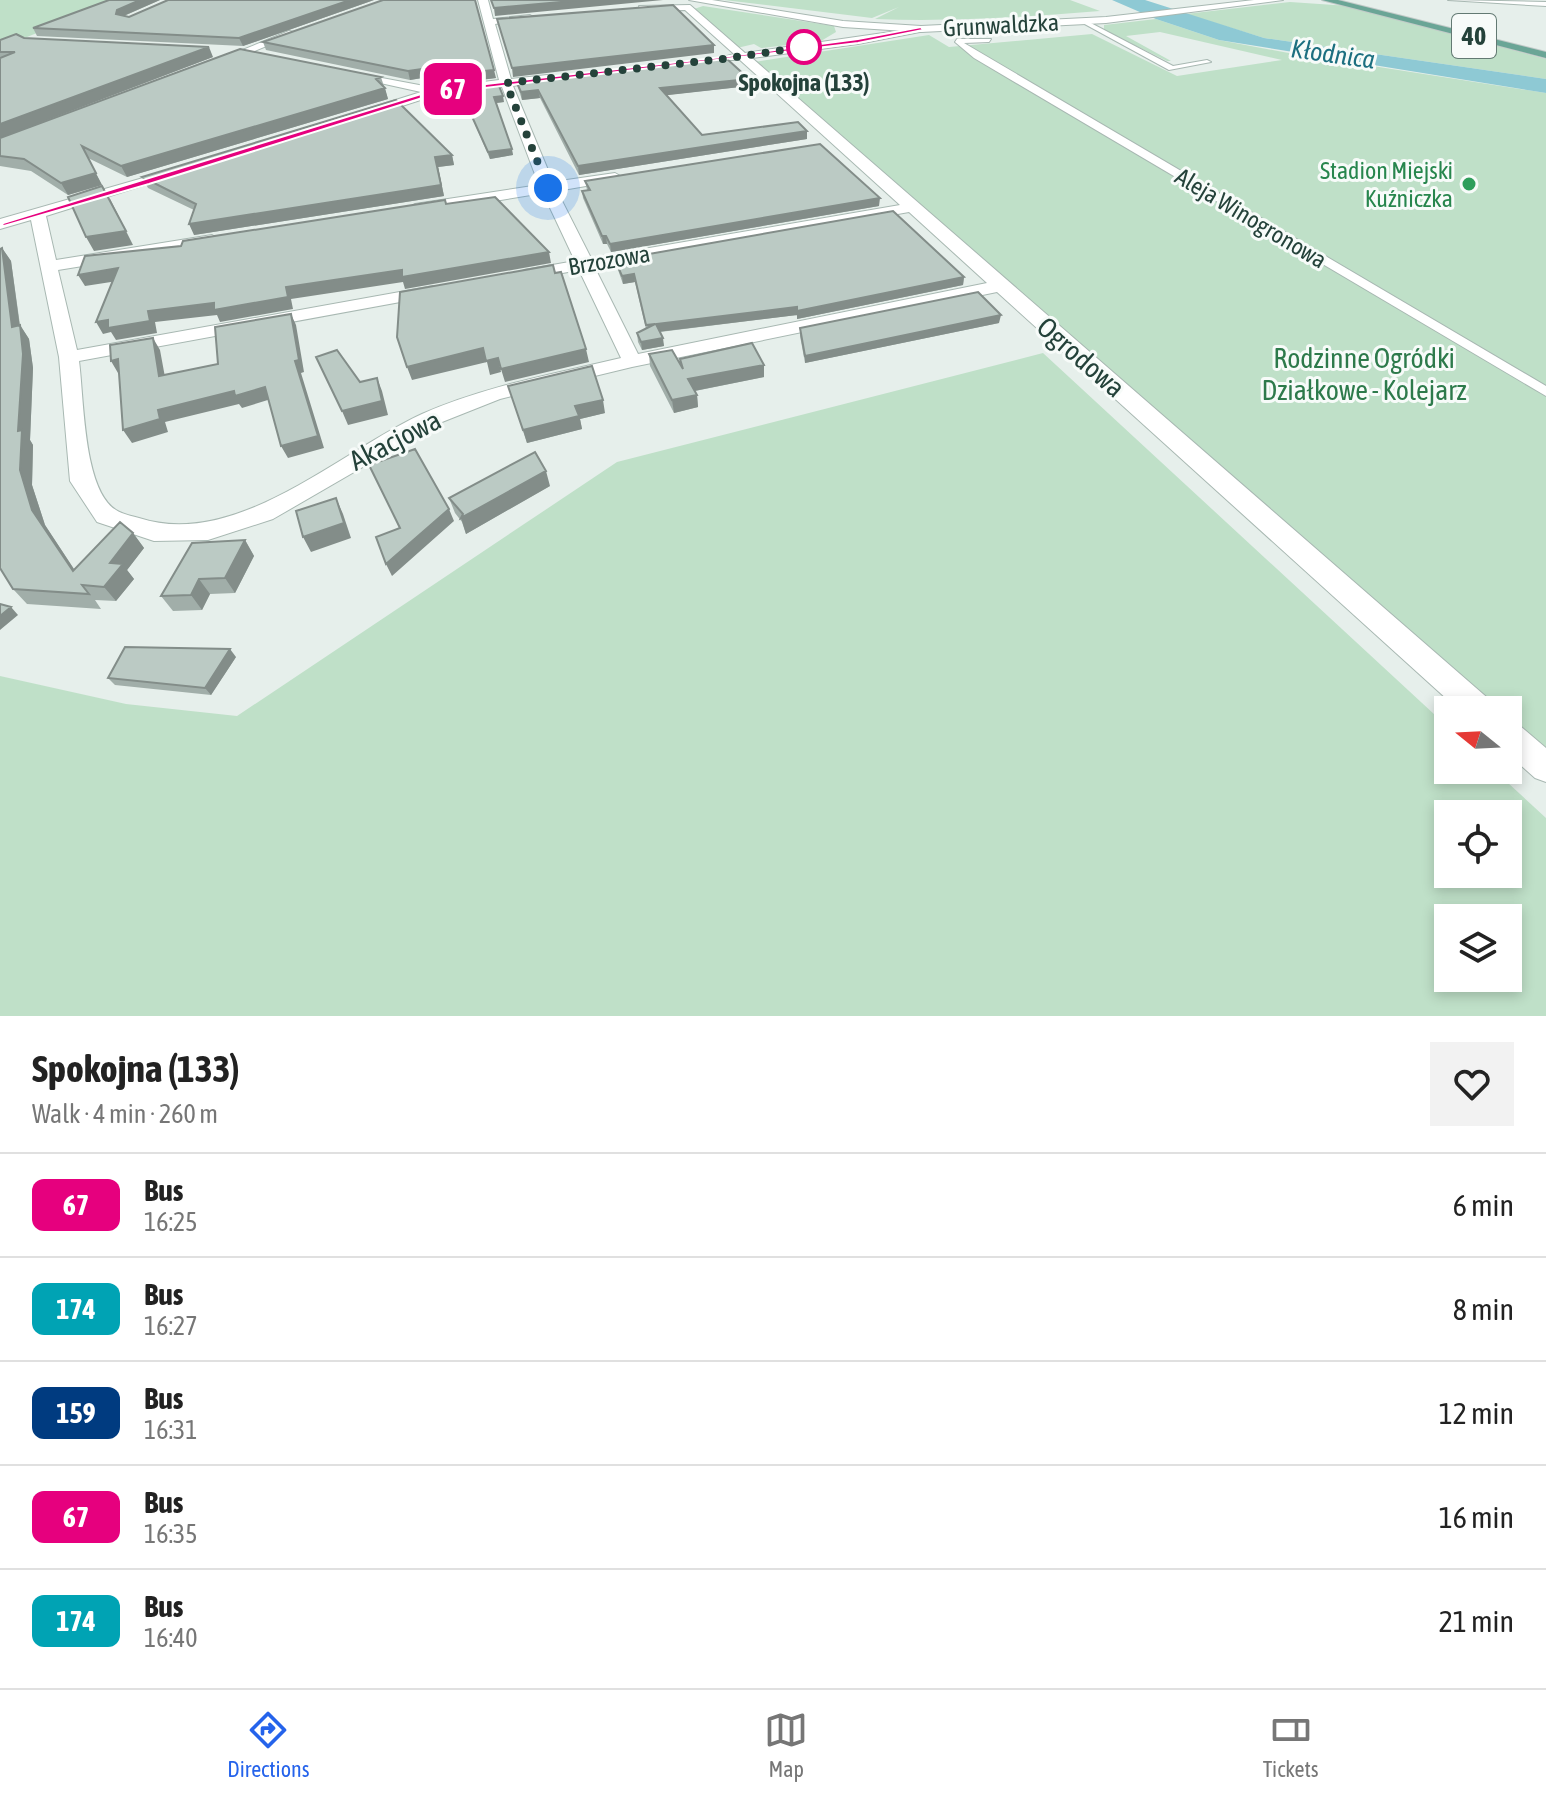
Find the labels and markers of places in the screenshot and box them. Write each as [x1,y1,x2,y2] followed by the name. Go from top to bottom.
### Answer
[787,30,821,64] marker: Spokojna (133)
[738,69,870,96] place label: Spokojna (133)
[1320,157,1453,212] place label: Stadion Miejski Kuźniczka
[1460,175,1478,193] marker: Stadion Miejski Kuźniczka

